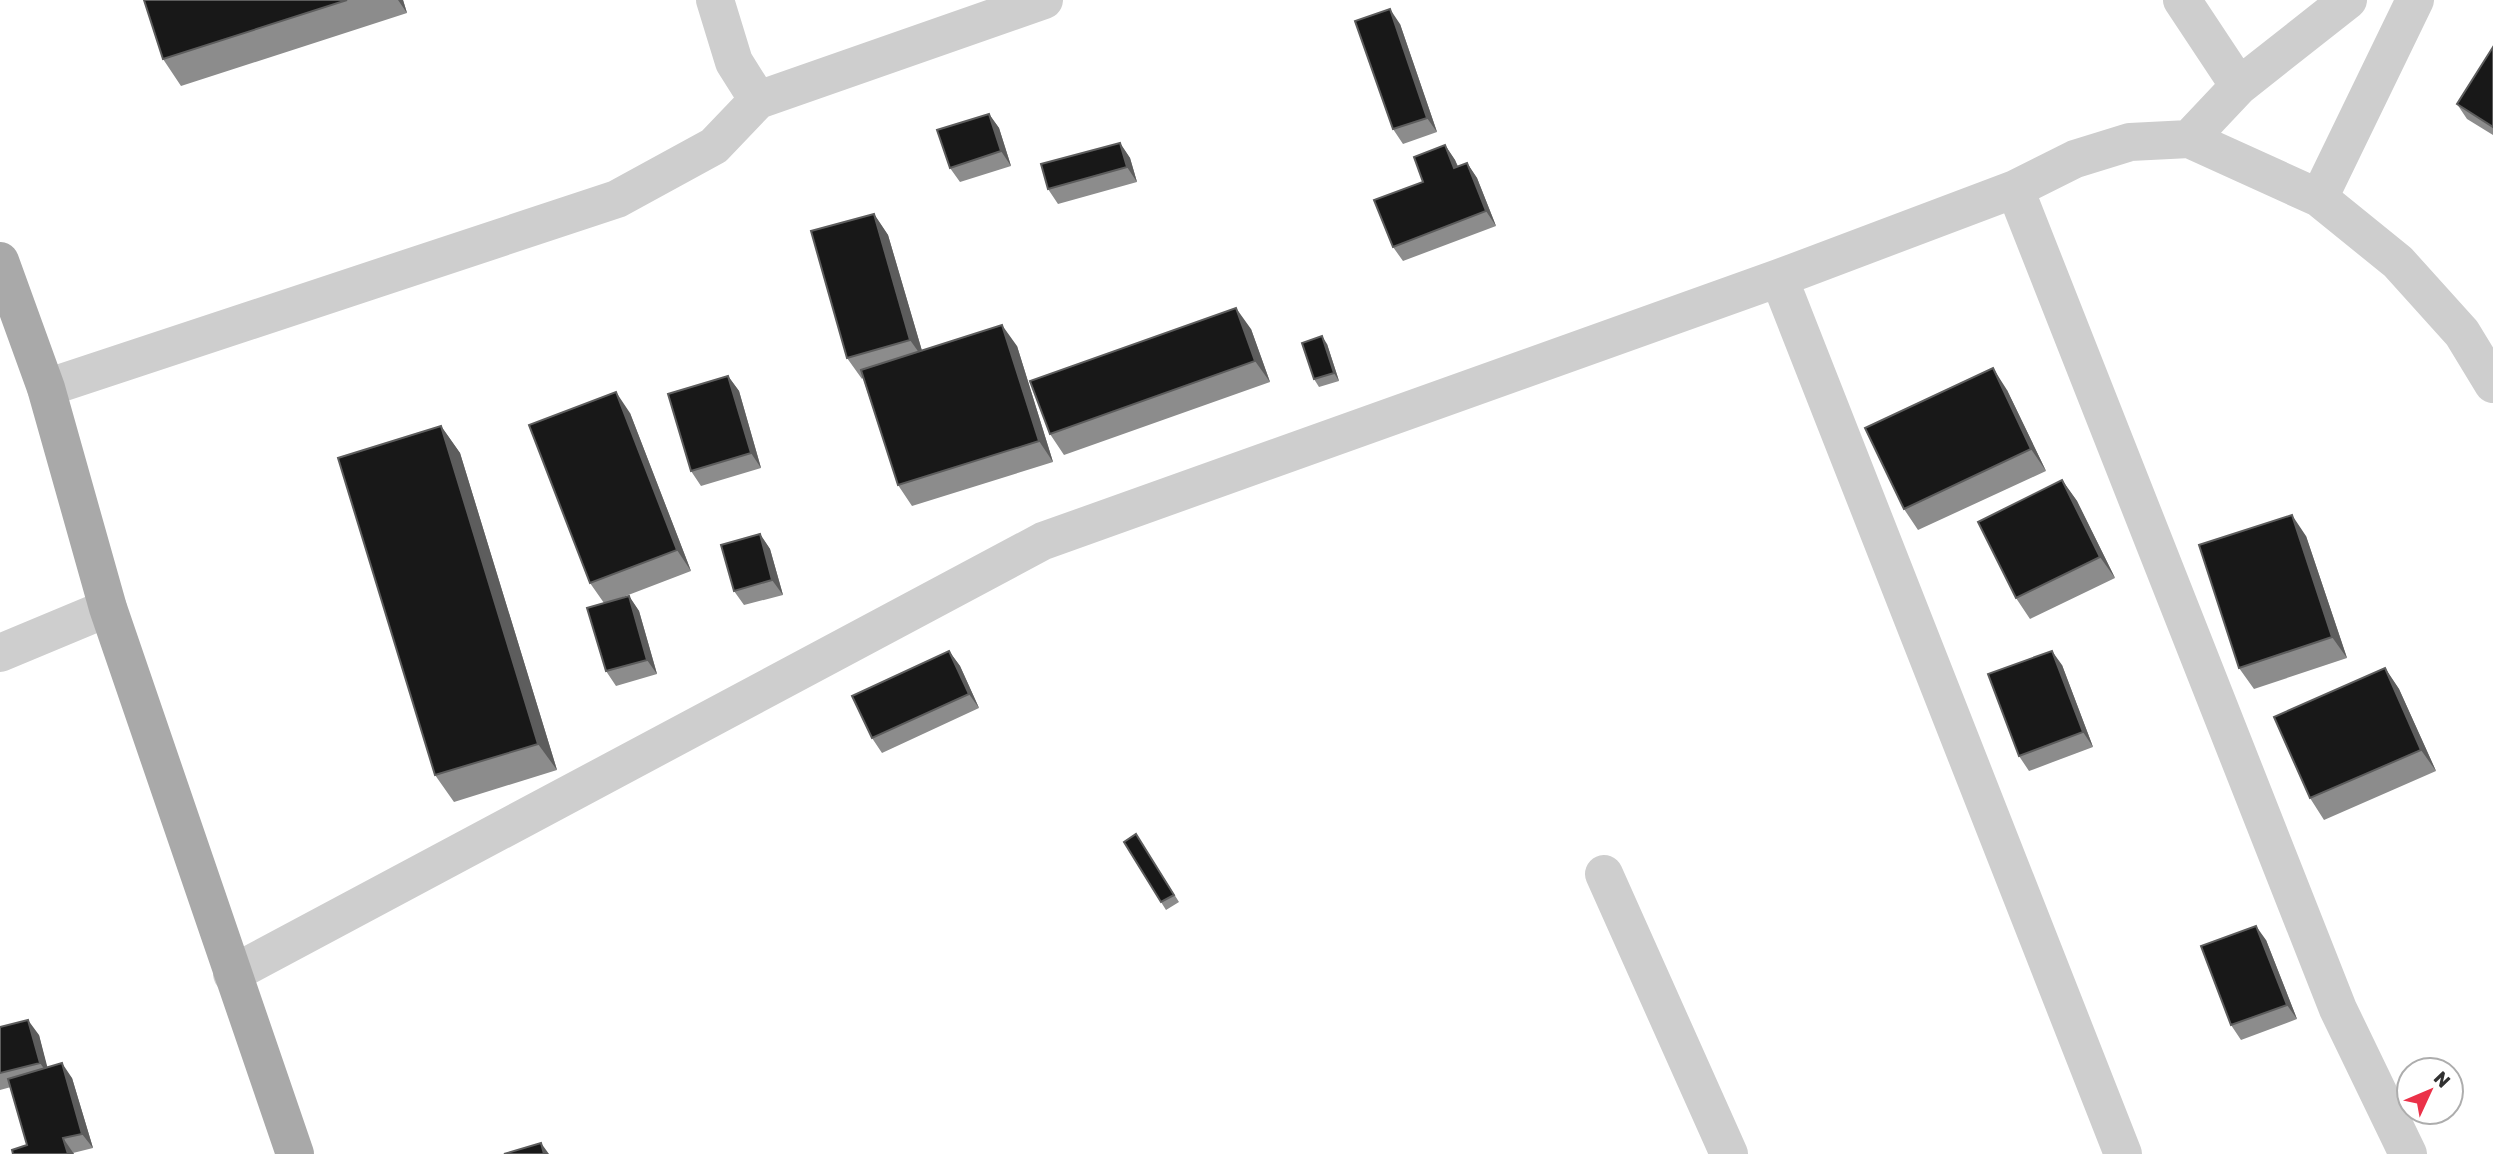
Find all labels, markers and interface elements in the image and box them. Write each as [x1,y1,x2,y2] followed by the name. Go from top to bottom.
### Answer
[2395,1056,2465,1126] north arrow
[2429,1067,2455,1092] text: N

